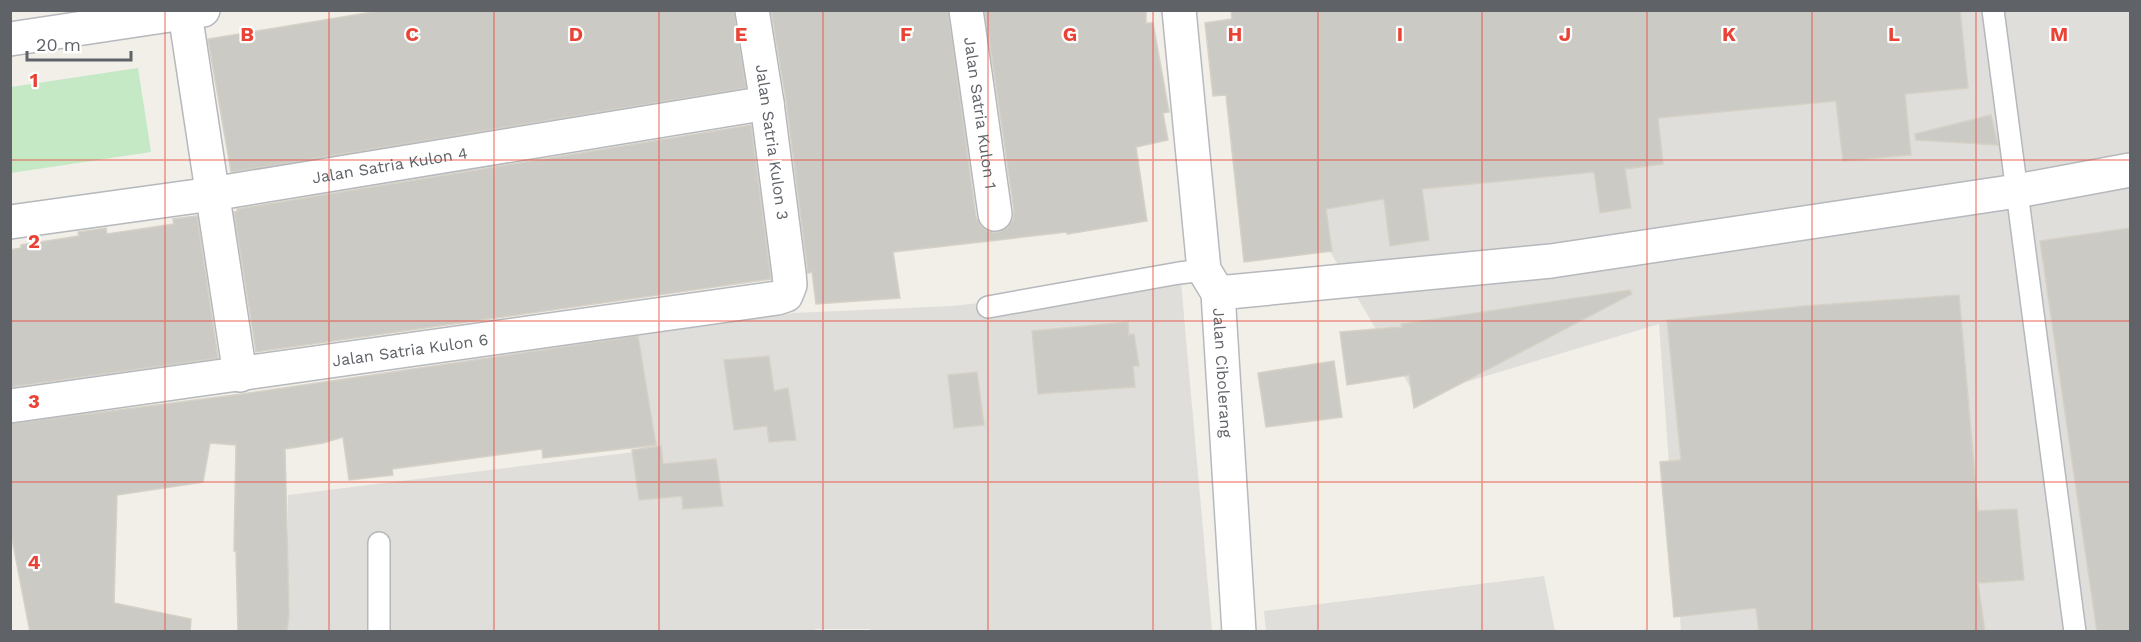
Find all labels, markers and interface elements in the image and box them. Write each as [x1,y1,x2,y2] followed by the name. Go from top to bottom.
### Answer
[240,22,254,46] text: B
[405,22,419,46] text: C
[569,22,583,46] text: D
[735,22,747,46] text: E
[900,22,912,46] text: F
[1063,22,1077,46] text: G
[1228,22,1242,46] text: H
[1397,22,1403,46] text: I
[1559,22,1571,46] text: J
[1722,22,1736,46] text: K
[1888,22,1900,46] text: L
[2050,22,2068,46] text: M
[27,24,130,62] scale bar
[36,34,81,55] text: 20 m
[960,36,1001,190] street label: Jalan Satria Kulon 1
[752,63,792,221] street label: Jalan Satria Kulon 3
[30,68,38,92] text: 1
[311,143,469,187] street label: Jalan Satria Kulon 4
[28,229,40,253] text: 2
[1209,307,1236,439] street label: Jalan Cibolerang
[331,329,489,370] street label: Jalan Satria Kulon 6
[28,389,40,413] text: 3
[28,550,41,574] text: 4

